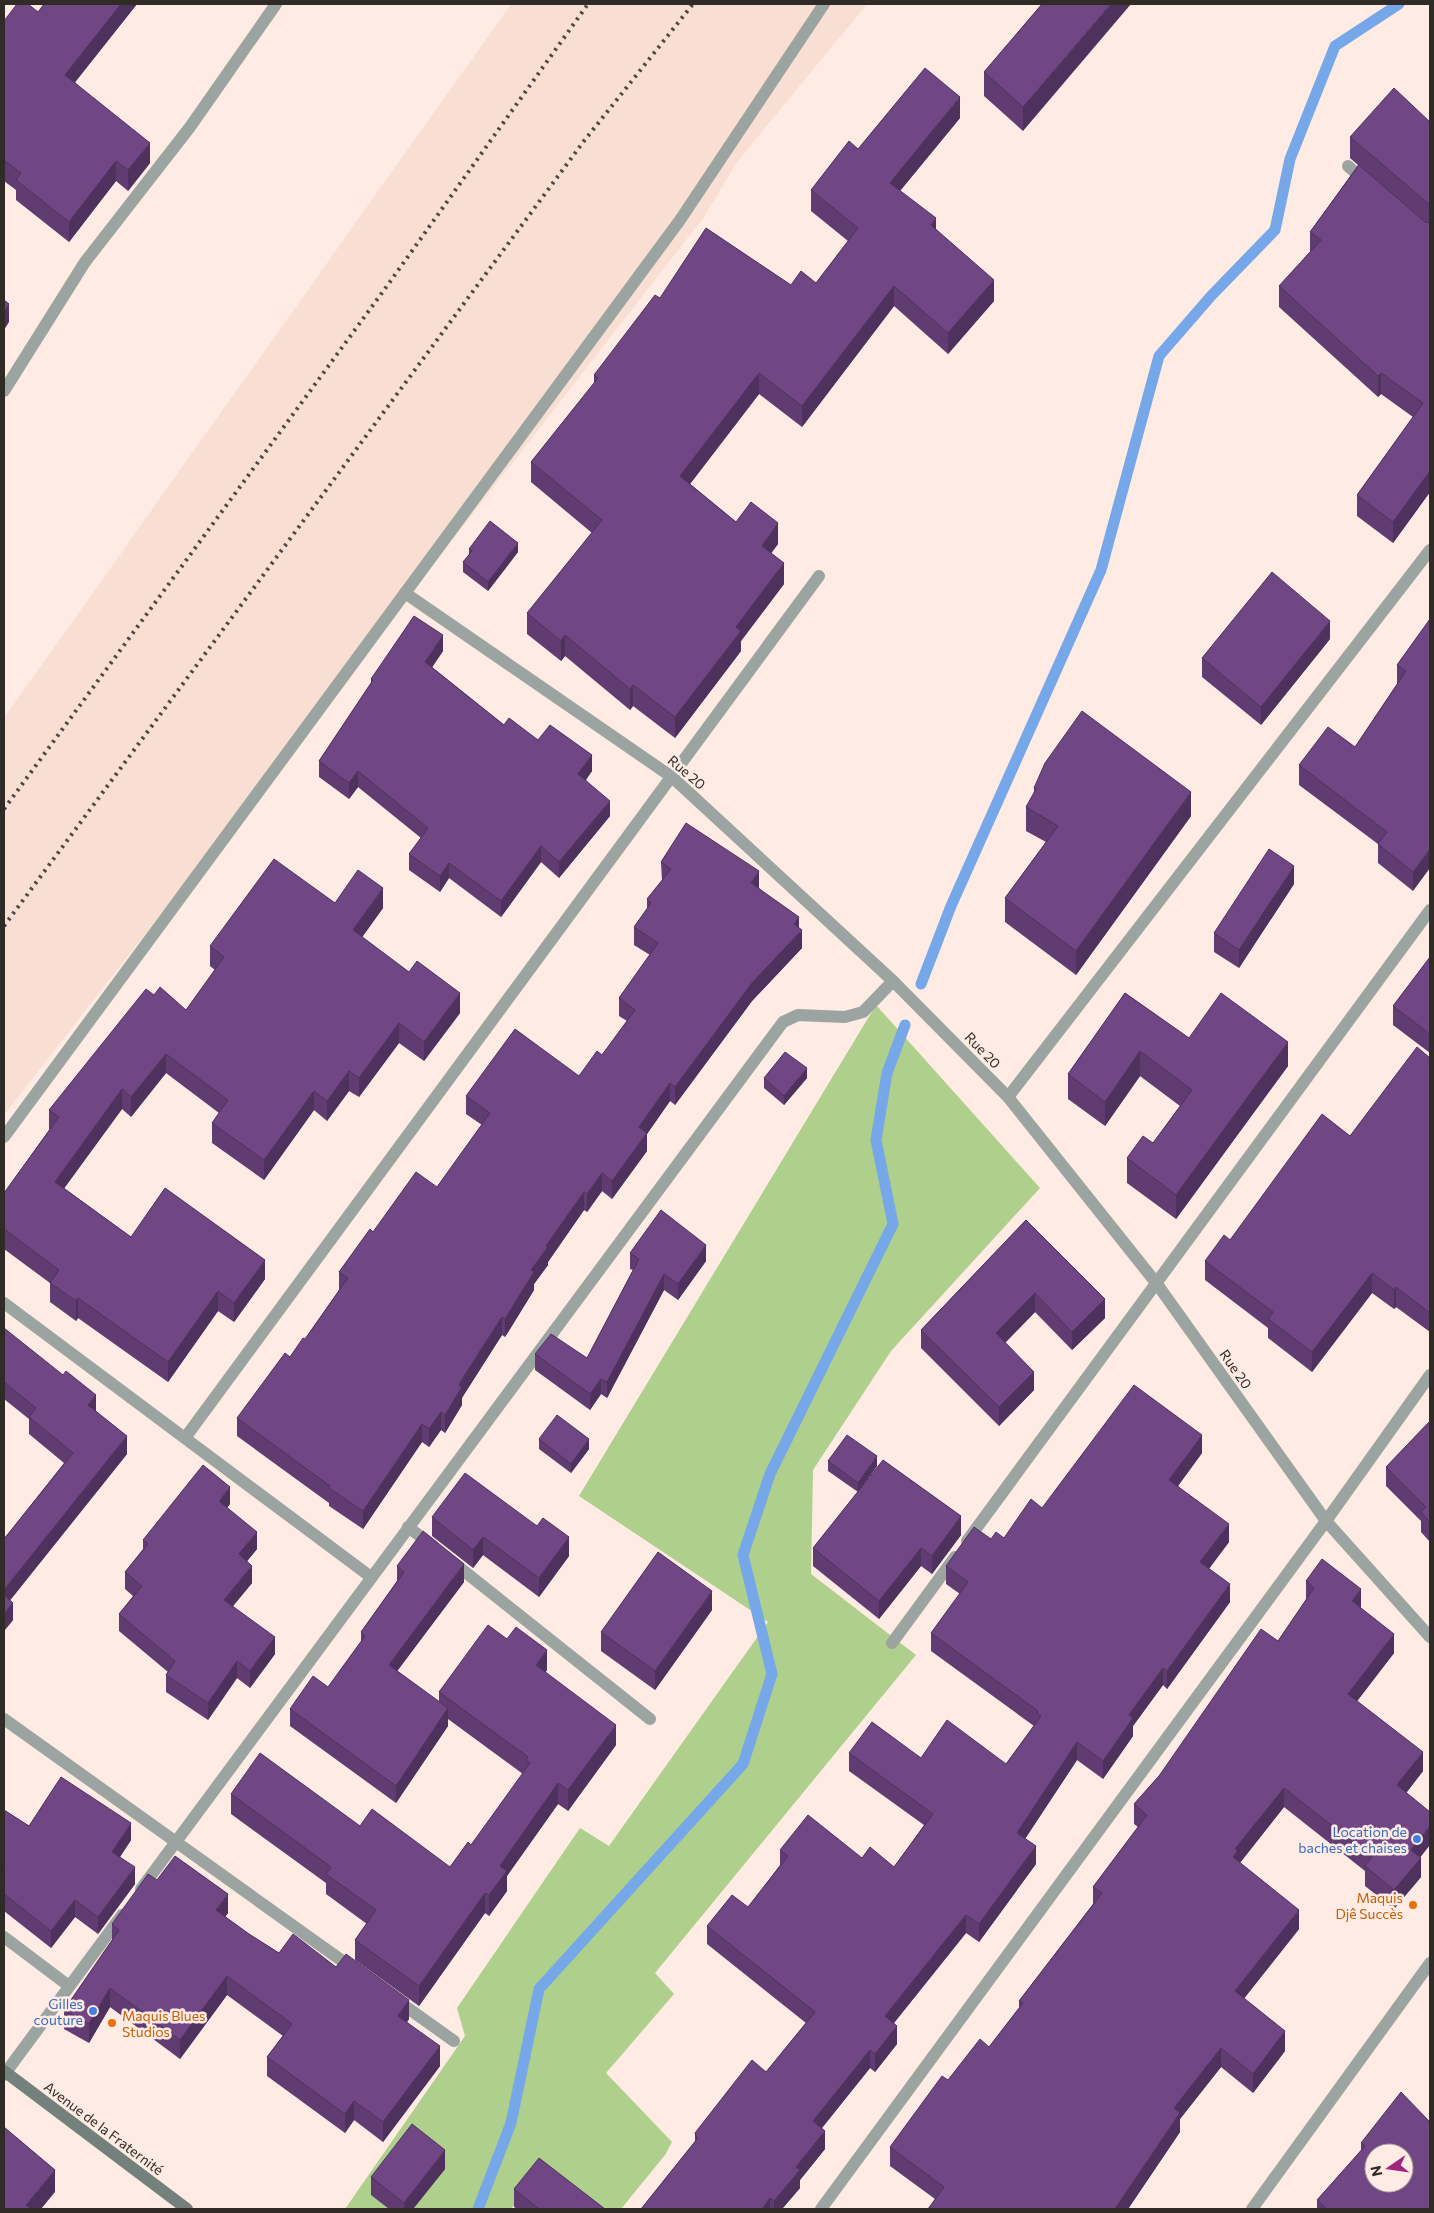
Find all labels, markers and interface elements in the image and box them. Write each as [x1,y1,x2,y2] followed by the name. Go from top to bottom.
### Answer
[665,751,709,793] street label: Rue 20
[962,1028,1004,1072] street label: Rue 20
[1216,1346,1256,1392] street label: Rue 20
[1298,1823,1407,1856] place label: Location de baches et chaises
[1411,1833,1423,1845] marker: Location de baches et chaises
[1335,1889,1403,1922] place label: Maquis Djê Succès
[1407,1899,1419,1911] marker: Maquis Djê Succès
[34,1995,83,2028] place label: Gilles couture
[87,2005,99,2017] marker: Gilles couture
[122,2007,205,2040] place label: Maquis Blues Studios
[106,2017,118,2029] marker: Maquis Blues Studios
[41,2078,167,2178] street label: Avenue de la Fraternité
[1364,2143,1414,2193] north arrow
[1366,2164,1385,2178] text: N

